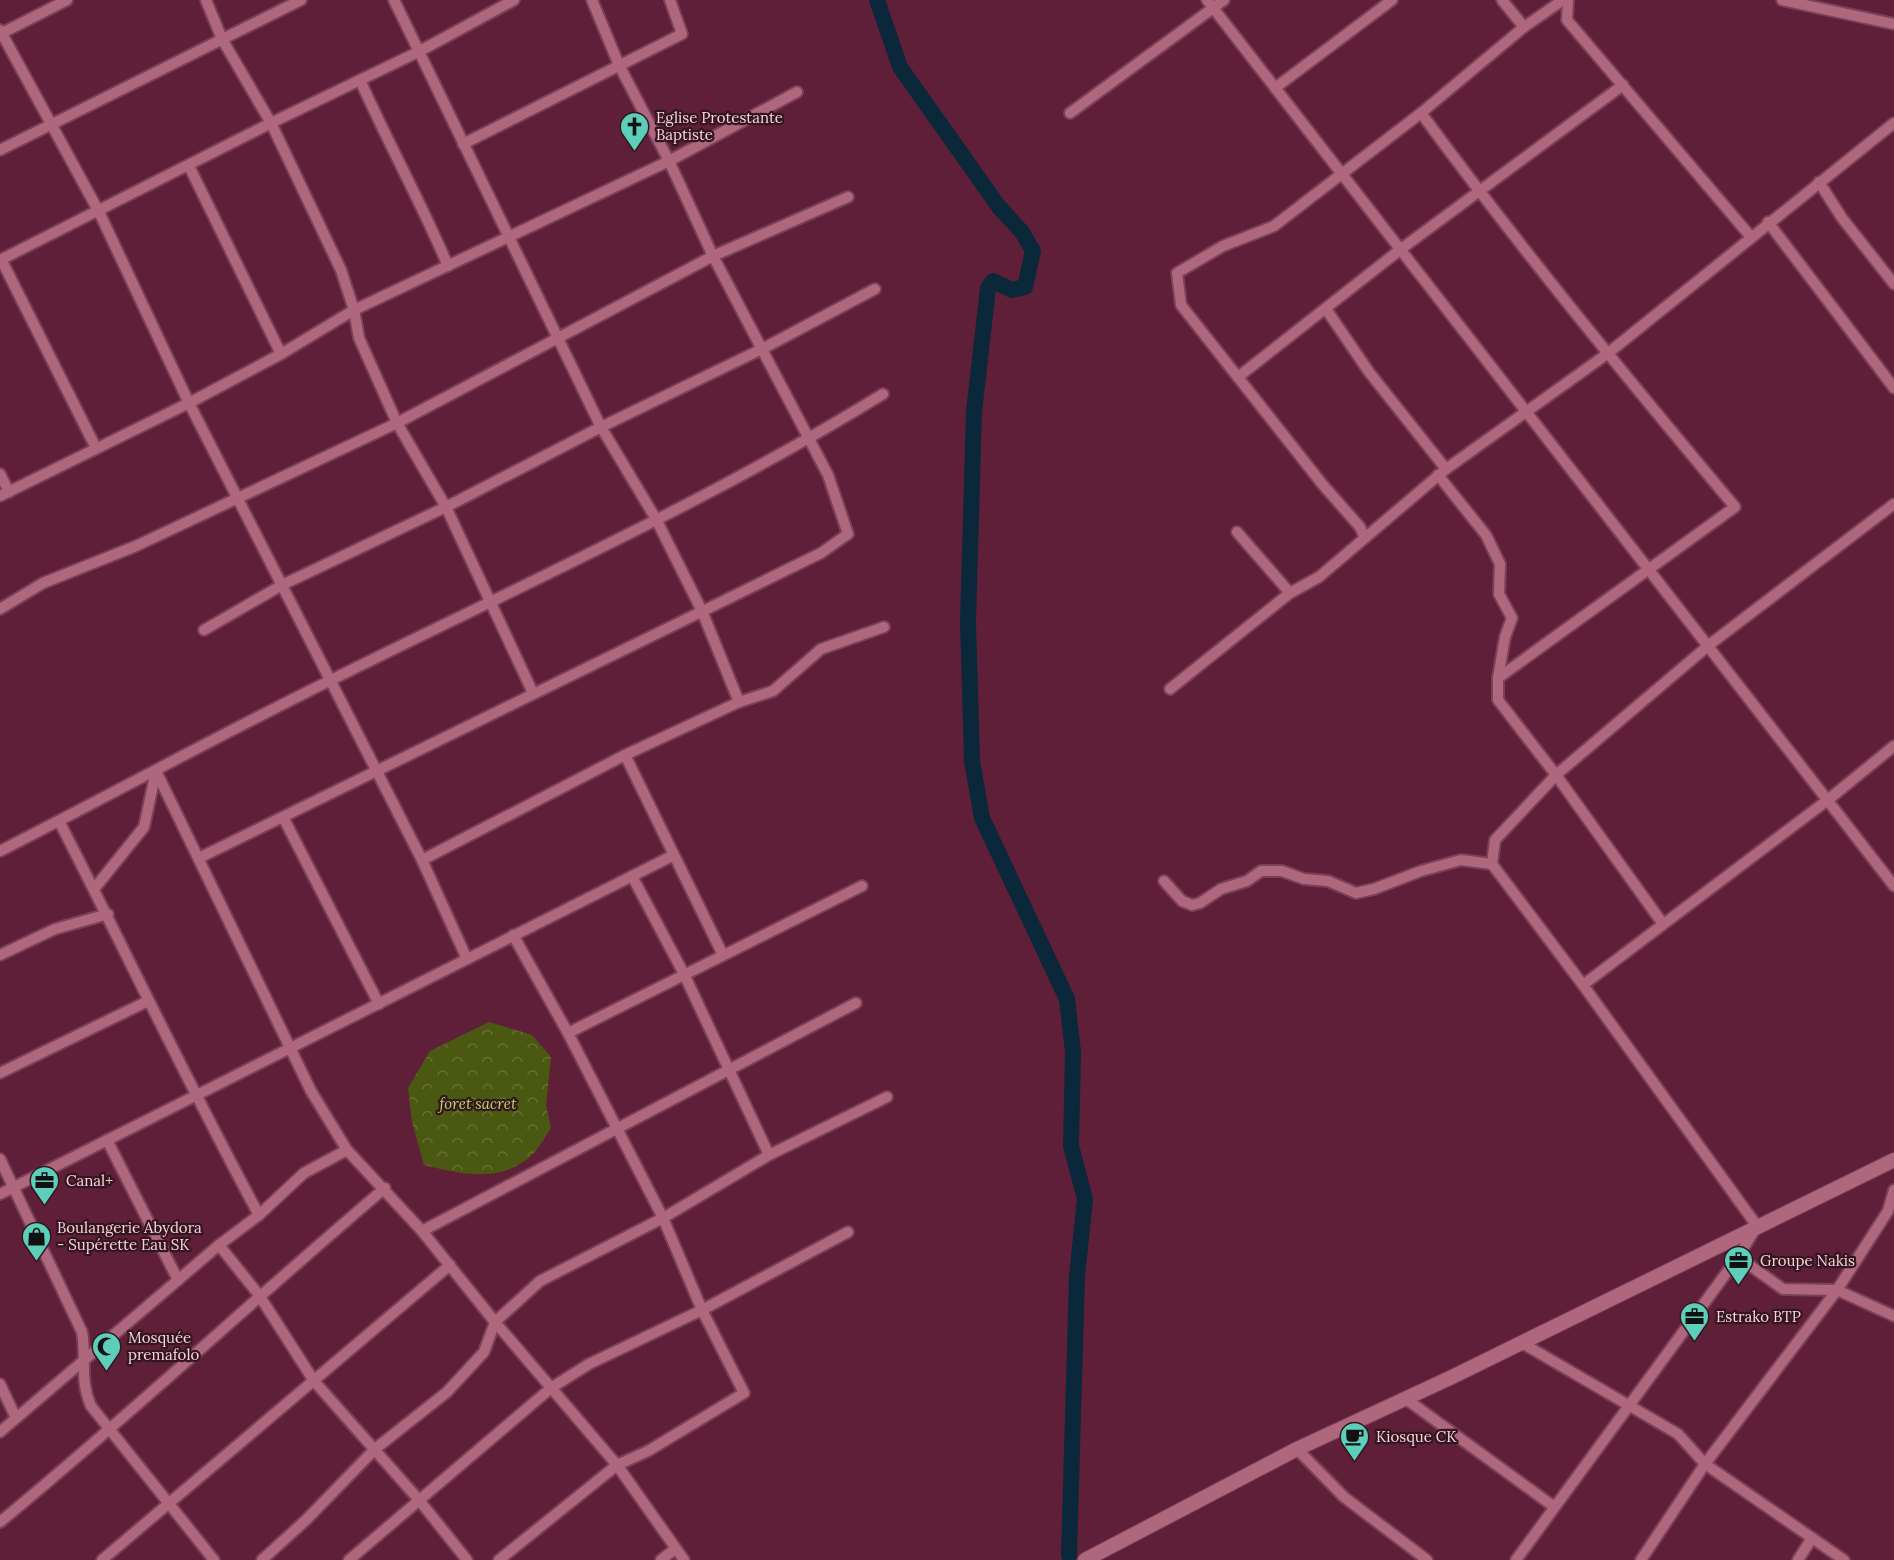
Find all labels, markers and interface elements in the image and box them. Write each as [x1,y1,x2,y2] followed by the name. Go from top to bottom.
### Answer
[656,108,783,144] place label: Eglise Protestante Baptiste
[619,110,651,152] church icon: Eglise Protestante Baptiste
[438,1094,517,1113] park label: foret sacret
[29,1164,61,1206] office icon: Canal+
[66,1171,113,1190] place label: Canal+
[57,1218,202,1254] place label: Boulangerie Abydora - Supérette Eau SK
[20,1220,52,1262] shop icon: Boulangerie Abydora - Supérette Eau SK
[1723,1244,1755,1286] office icon: Groupe Nakis
[1760,1251,1855,1270] place label: Groupe Nakis
[1679,1300,1711,1342] office icon: Estrako BTP
[1716,1307,1801,1326] place label: Estrako BTP
[128,1328,199,1364] place label: Mosquée premafolo
[91,1330,123,1372] mosque icon: Mosquée premafolo
[1339,1420,1371,1462] cafe icon: Kiosque CK
[1376,1427,1457,1446] place label: Kiosque CK

